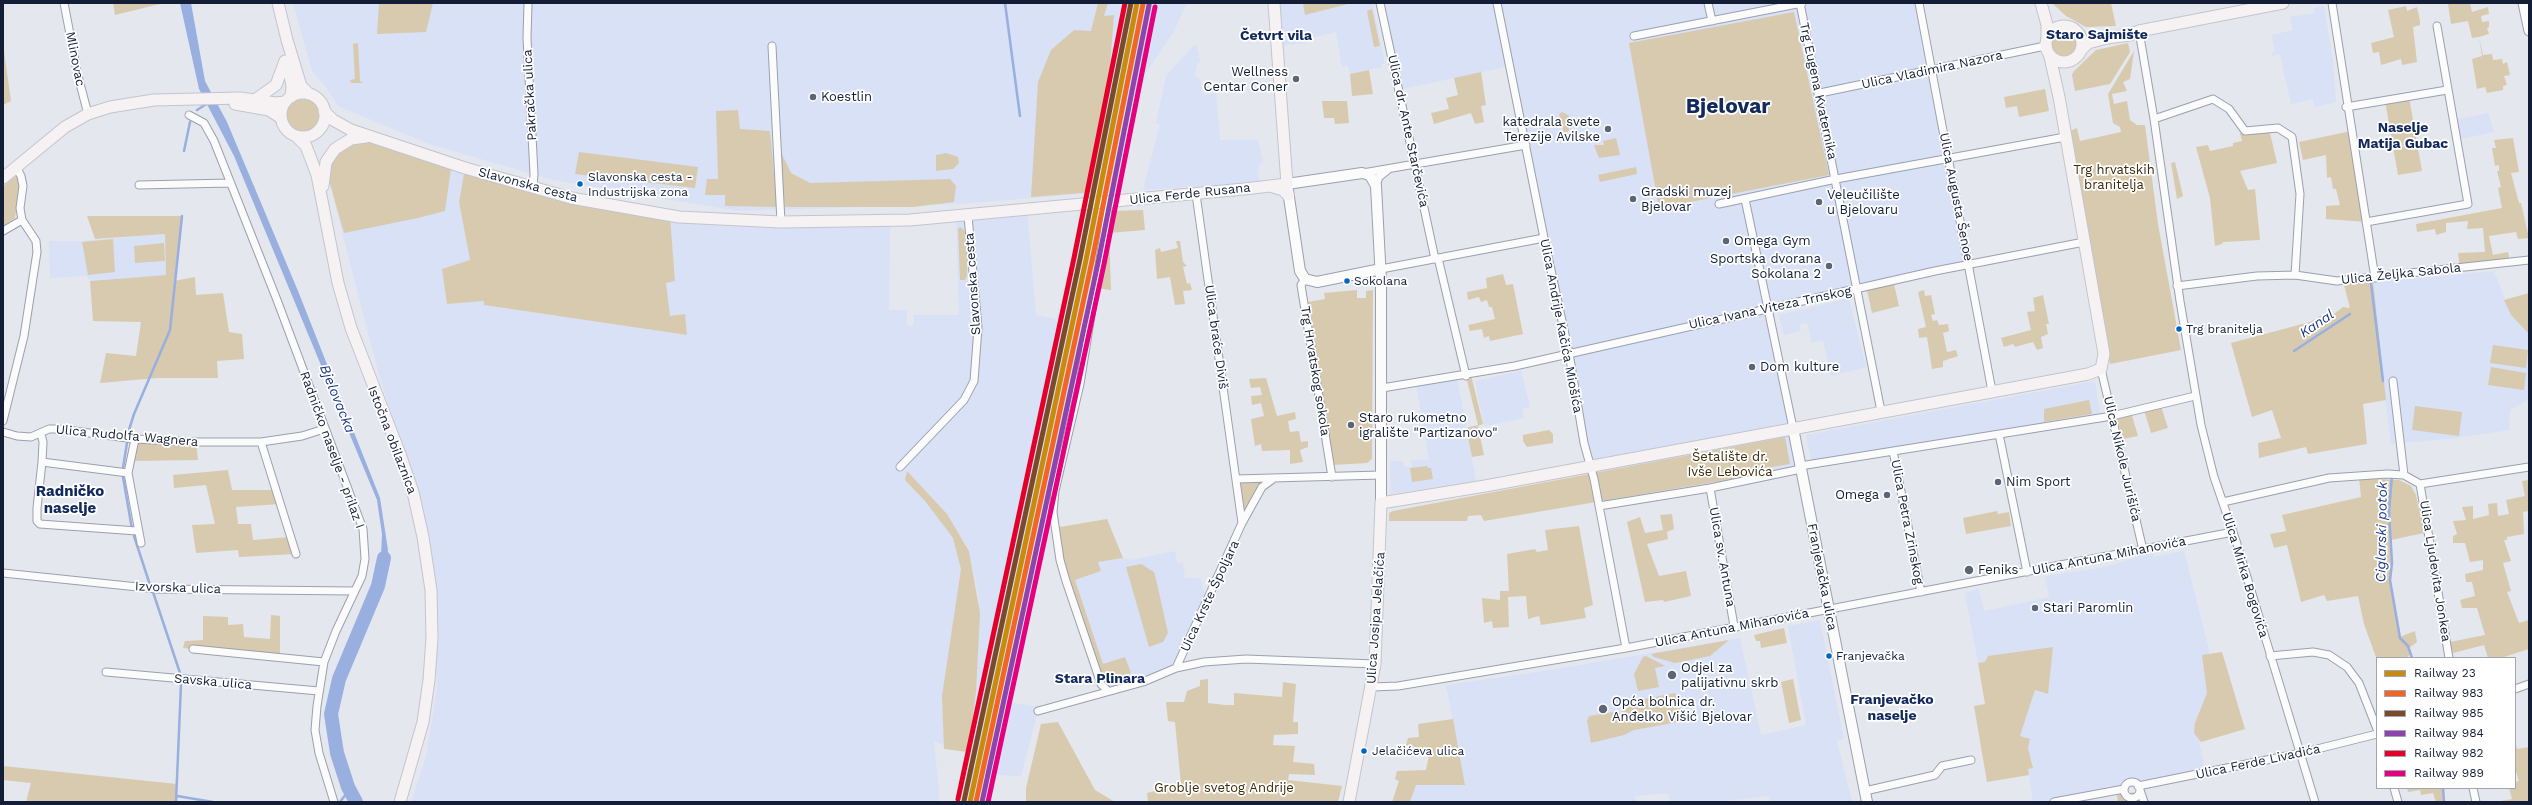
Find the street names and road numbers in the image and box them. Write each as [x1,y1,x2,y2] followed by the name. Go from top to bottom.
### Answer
[1796,21,1840,161] street label: Trg Eugena Kvaternika
[62,30,88,88] street label: Mlinovac
[1860,47,2004,93] street label: Ulica Vladimira Nazora
[520,49,540,141] street label: Pakračka ulica
[1384,53,1432,209] street label: Ulica dr. Ante Starčevića
[1936,132,1976,262] street label: Ulica Augusta Šenoe
[477,164,579,206] street label: Slavonska cesta
[1129,180,1251,208] street label: Ulica Ferde Rusana
[962,232,984,336] street label: Slavonska cesta
[1536,237,1586,415] street label: Ulica Andrije Kačića Miošića
[2340,260,2462,288] street label: Ulica Željka Sabola
[1687,283,1853,333] street label: Ulica Ivana Viteza Trnskog
[1201,284,1231,390] street label: Ulica braće Diviš
[1297,305,1333,437] street label: Trg Hrvatskog sokola
[296,369,368,531] street label: Radničko naselje - prilaz I
[364,384,420,496] street label: Istočna obilaznica
[2100,395,2144,523] street label: Ulica Nikole Jurišića
[55,422,199,450] street label: Ulica Rudolfa Wagnera
[1887,458,1927,586] street label: Ulica Petra Zrinskog
[2416,499,2454,643] street label: Ulica Ljudevita Jonkea
[1706,506,1738,608] street label: Ulica sv. Antuna
[2218,510,2272,640] street label: Ulica Mirka Bogovića
[1804,522,1840,632] street label: Franjevačka ulica
[2031,533,2187,579] street label: Ulica Antuna Mihanovića
[1177,538,1243,654] street label: Uica Krste Špoljara
[1364,551,1388,685] street label: Ulica Josipa Jelačića
[135,579,221,597] street label: Izvorska ulica
[1654,605,1810,651] street label: Ulica Antuna Mihanovića
[174,671,252,693] street label: Savska ulica
[2194,741,2322,783] street label: Ulica Ferde Livadića

